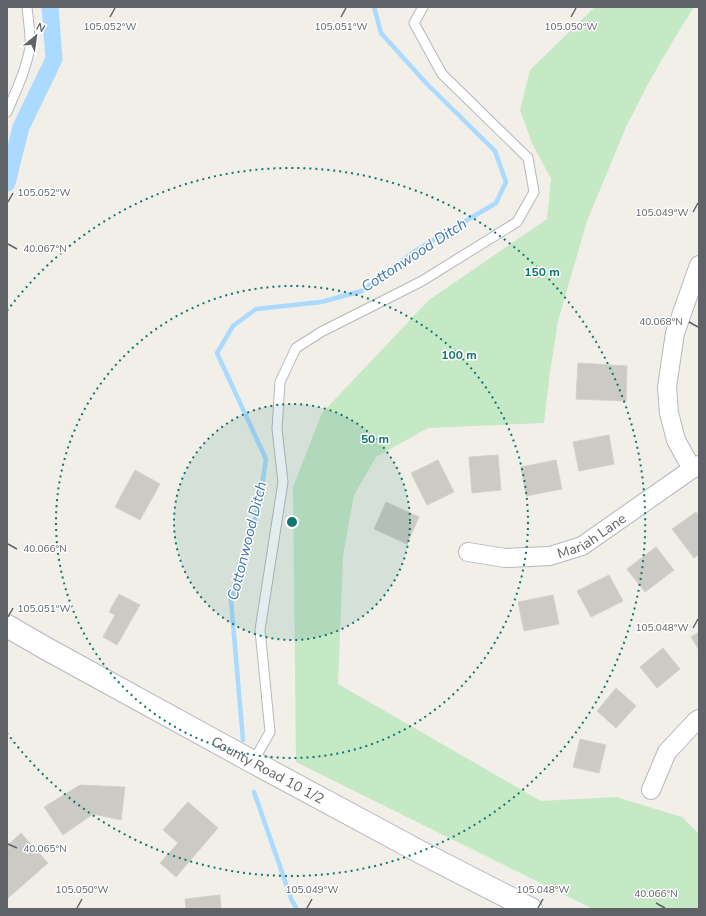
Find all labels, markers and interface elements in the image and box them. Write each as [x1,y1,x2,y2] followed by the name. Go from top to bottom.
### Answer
[16,16,56,56] north arrow
[33,19,48,36] text: N
[83,20,137,34] text: 105.052°W
[314,20,368,34] text: 105.051°W
[544,20,598,34] text: 105.050°W
[17,186,71,200] text: 105.052°W
[635,206,689,220] text: 105.049°W
[357,213,471,297] water label: Cottonwood Ditch
[23,242,67,256] text: 40.067°N
[524,264,560,280] text: 150 m
[639,315,683,329] text: 40.068°N
[441,347,477,363] text: 100 m
[361,431,389,447] text: 50 m
[223,479,271,603] water label: Cottonwood Ditch
[555,509,630,563] street label: Mariah Lane
[285,515,299,529] centre of rings
[23,542,67,556] text: 40.066°N
[17,602,71,616] text: 105.051°W
[635,621,689,635] text: 105.048°W
[208,732,328,808] street label: County Road 10 1/2
[23,842,67,856] text: 40.065°N
[55,883,109,897] text: 105.050°W
[285,883,339,897] text: 105.049°W
[516,883,570,897] text: 105.048°W
[634,887,678,901] text: 40.066°N

